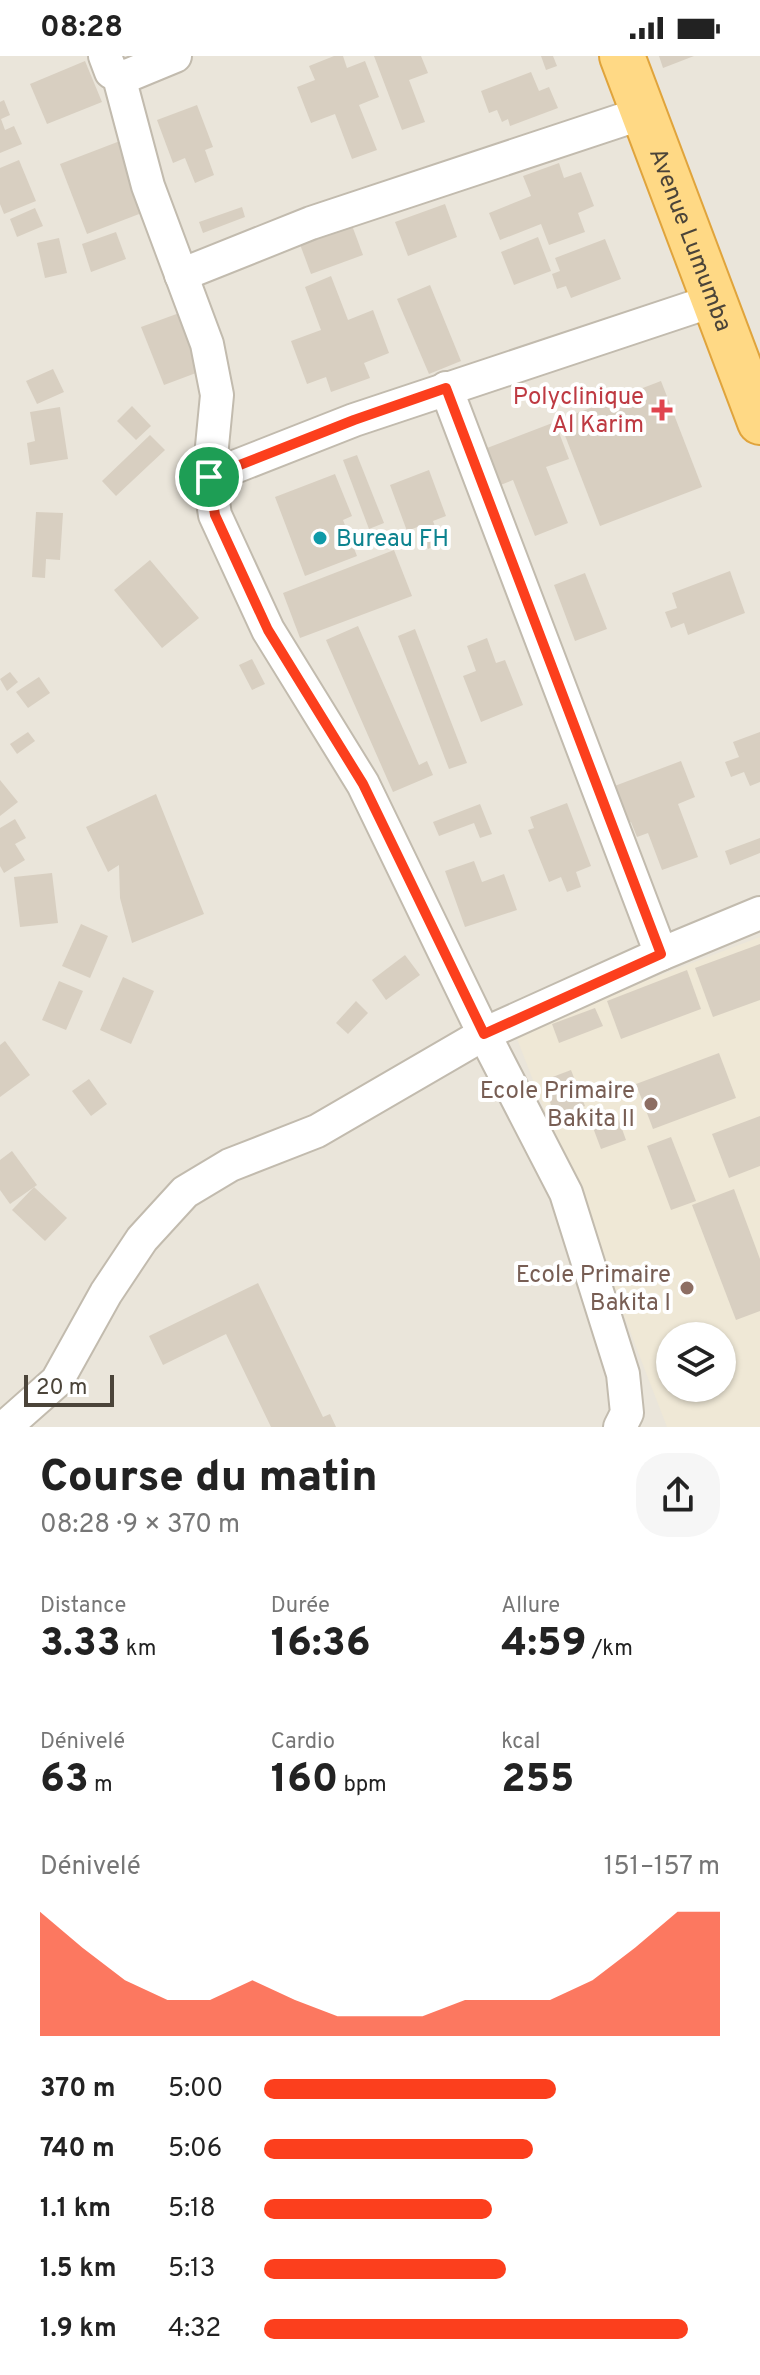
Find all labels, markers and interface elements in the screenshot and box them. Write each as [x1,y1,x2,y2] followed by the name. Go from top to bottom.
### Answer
[40,10,123,47] text: 08:28
[641,144,738,336] street label: Avenue Lumumba
[513,383,644,441] place label: Polyclinique Al Karim
[651,399,673,421] marker: Polyclinique Al Karim
[175,443,243,511] pin
[187,455,231,499] icon: arrive
[336,525,449,555] place label: Bureau FH
[311,529,329,547] marker: Bureau FH
[480,1077,635,1135] place label: Ecole Primaire Bakita II
[642,1095,660,1113] marker: Ecole Primaire Bakita II
[516,1261,671,1319] place label: Ecole Primaire Bakita I
[678,1279,696,1297] marker: Ecole Primaire Bakita I
[656,1322,736,1402] map controls
[656,1322,736,1402] button: layers
[24,1371,114,1407] scale bar
[36,1375,87,1402] text: 20 m
[40,1451,378,1507] text: Course du matin
[636,1453,720,1537] button: share
[40,1509,240,1542] text: 08:28 · 9 × 370 m
[40,1593,126,1620] text: Distance
[271,1593,330,1620] text: Durée
[501,1593,560,1620] text: Allure
[40,1620,121,1670] text: 3.33
[271,1620,371,1670] text: 16:36
[501,1620,587,1670] text: 4:59
[121,1636,156,1663] text: km
[587,1636,633,1663] text: /km
[40,1729,125,1756] text: Dénivelé
[271,1729,335,1756] text: Cardio
[501,1729,540,1756] text: kcal
[40,1756,89,1806] text: 63
[271,1756,338,1806] text: 160
[501,1756,574,1806] text: 255
[89,1772,113,1799] text: m
[338,1772,387,1799] text: bpm
[40,1851,141,1884] text: Dénivelé
[604,1851,720,1884] text: 151–157 m
[40,2073,116,2106] text: 370 m
[168,2073,223,2106] text: 5:00
[40,2133,115,2166] text: 740 m
[168,2133,222,2166] text: 5:06
[40,2193,111,2226] text: 1.1 km
[168,2193,216,2226] text: 5:18
[40,2253,117,2286] text: 1.5 km
[168,2253,215,2286] text: 5:13
[40,2313,117,2346] text: 1.9 km
[168,2313,221,2346] text: 4:32

